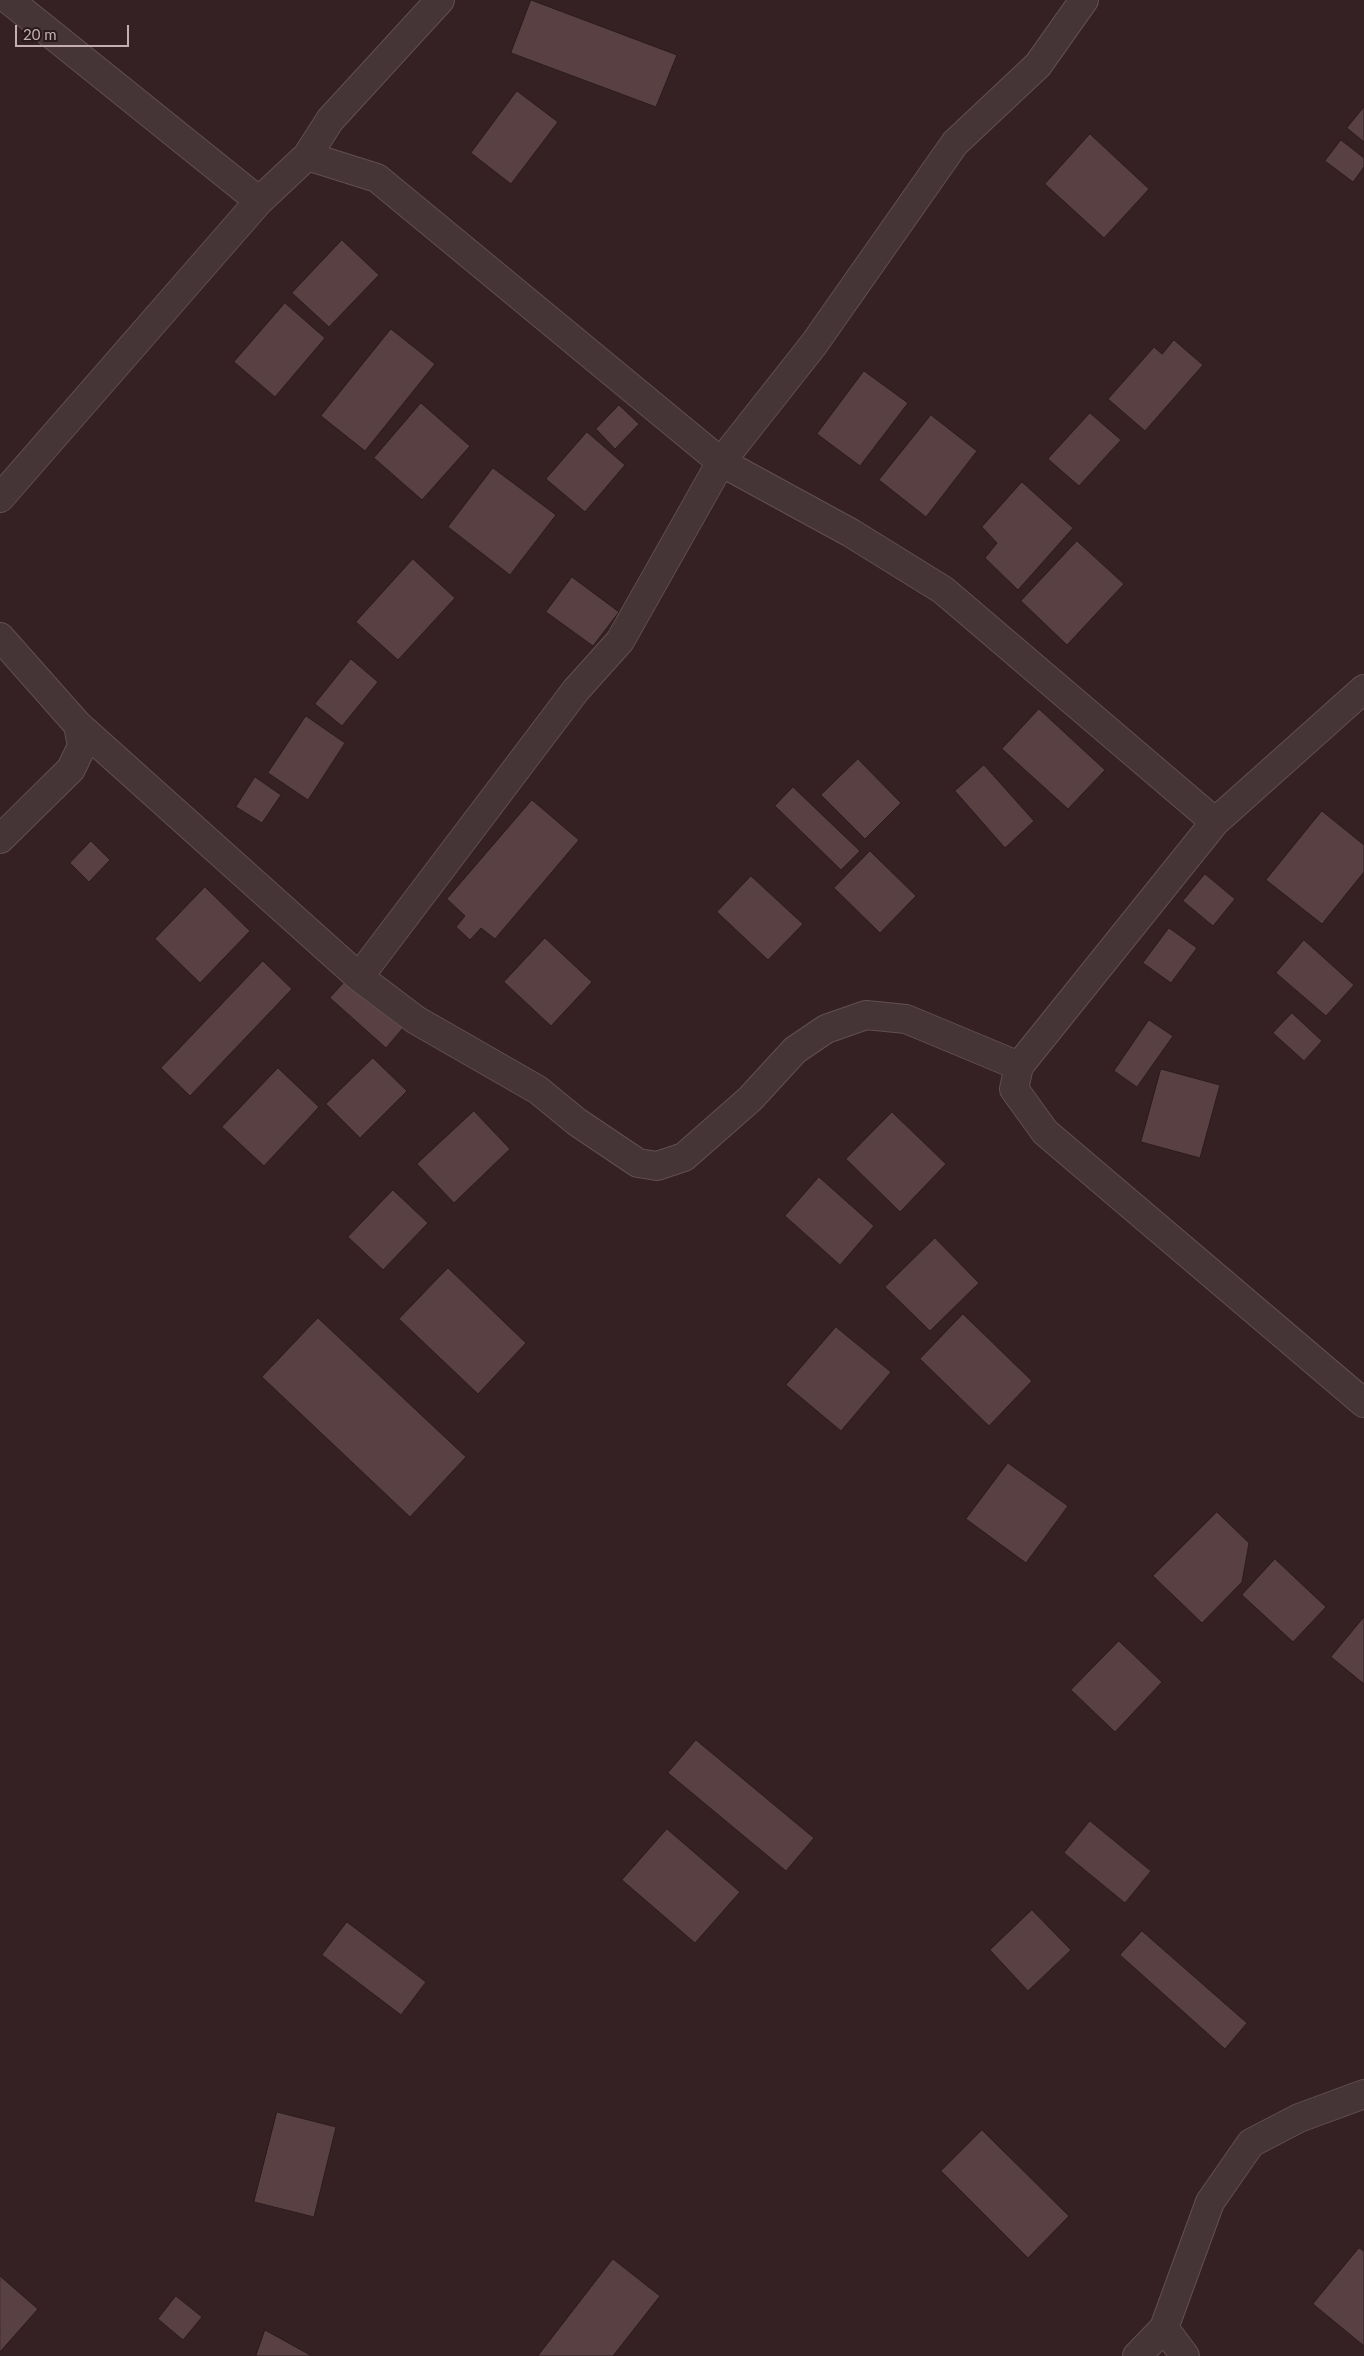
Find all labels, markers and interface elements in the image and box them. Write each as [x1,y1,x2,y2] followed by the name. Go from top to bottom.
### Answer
[18,15,131,47] scale bar
[23,25,57,43] text: 20 m

